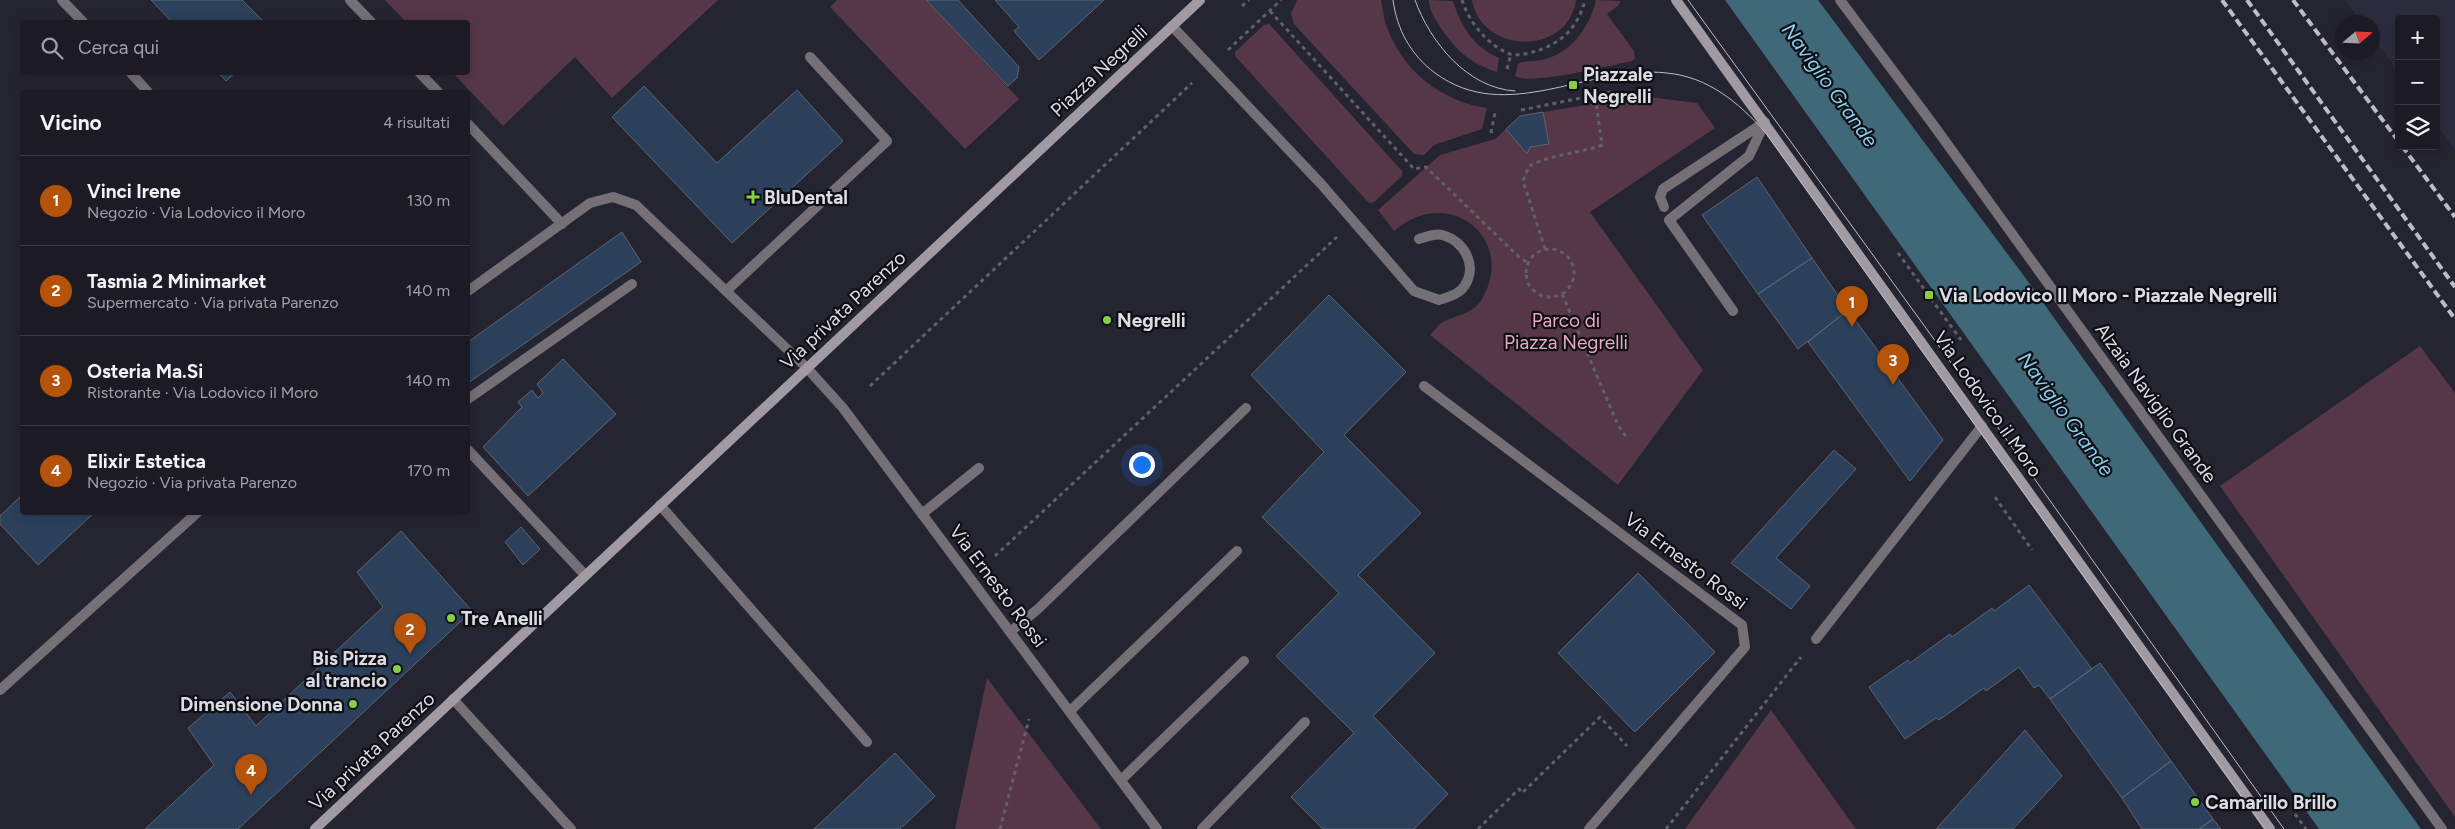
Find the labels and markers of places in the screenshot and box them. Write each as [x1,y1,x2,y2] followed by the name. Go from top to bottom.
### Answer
[1583,63,1653,108] place label: Piazzale Negrelli
[1567,79,1579,91] marker: Piazzale Negrelli
[764,186,848,209] place label: BluDental
[746,190,760,204] marker: BluDental
[1939,284,2277,307] place label: Via Lodovico Il Moro - Piazzale Negrelli
[1836,286,1868,327] pin: 1
[1923,289,1935,301] marker: Via Lodovico Il Moro - Piazzale Negrelli
[1117,309,1186,332] place label: Negrelli
[1101,314,1113,326] marker: Negrelli
[1877,344,1909,385] pin: 3
[461,607,543,630] place label: Tre Anelli
[445,612,457,624] marker: Tre Anelli
[394,613,426,654] pin: 2
[306,647,387,692] place label: Bis Pizza al trancio
[391,663,403,675] marker: Bis Pizza al trancio
[180,693,343,716] place label: Dimensione Donna
[347,698,359,710] marker: Dimensione Donna
[235,754,267,795] pin: 4
[2205,791,2337,814] place label: Camarillo Brillo
[2189,796,2201,808] marker: Camarillo Brillo

